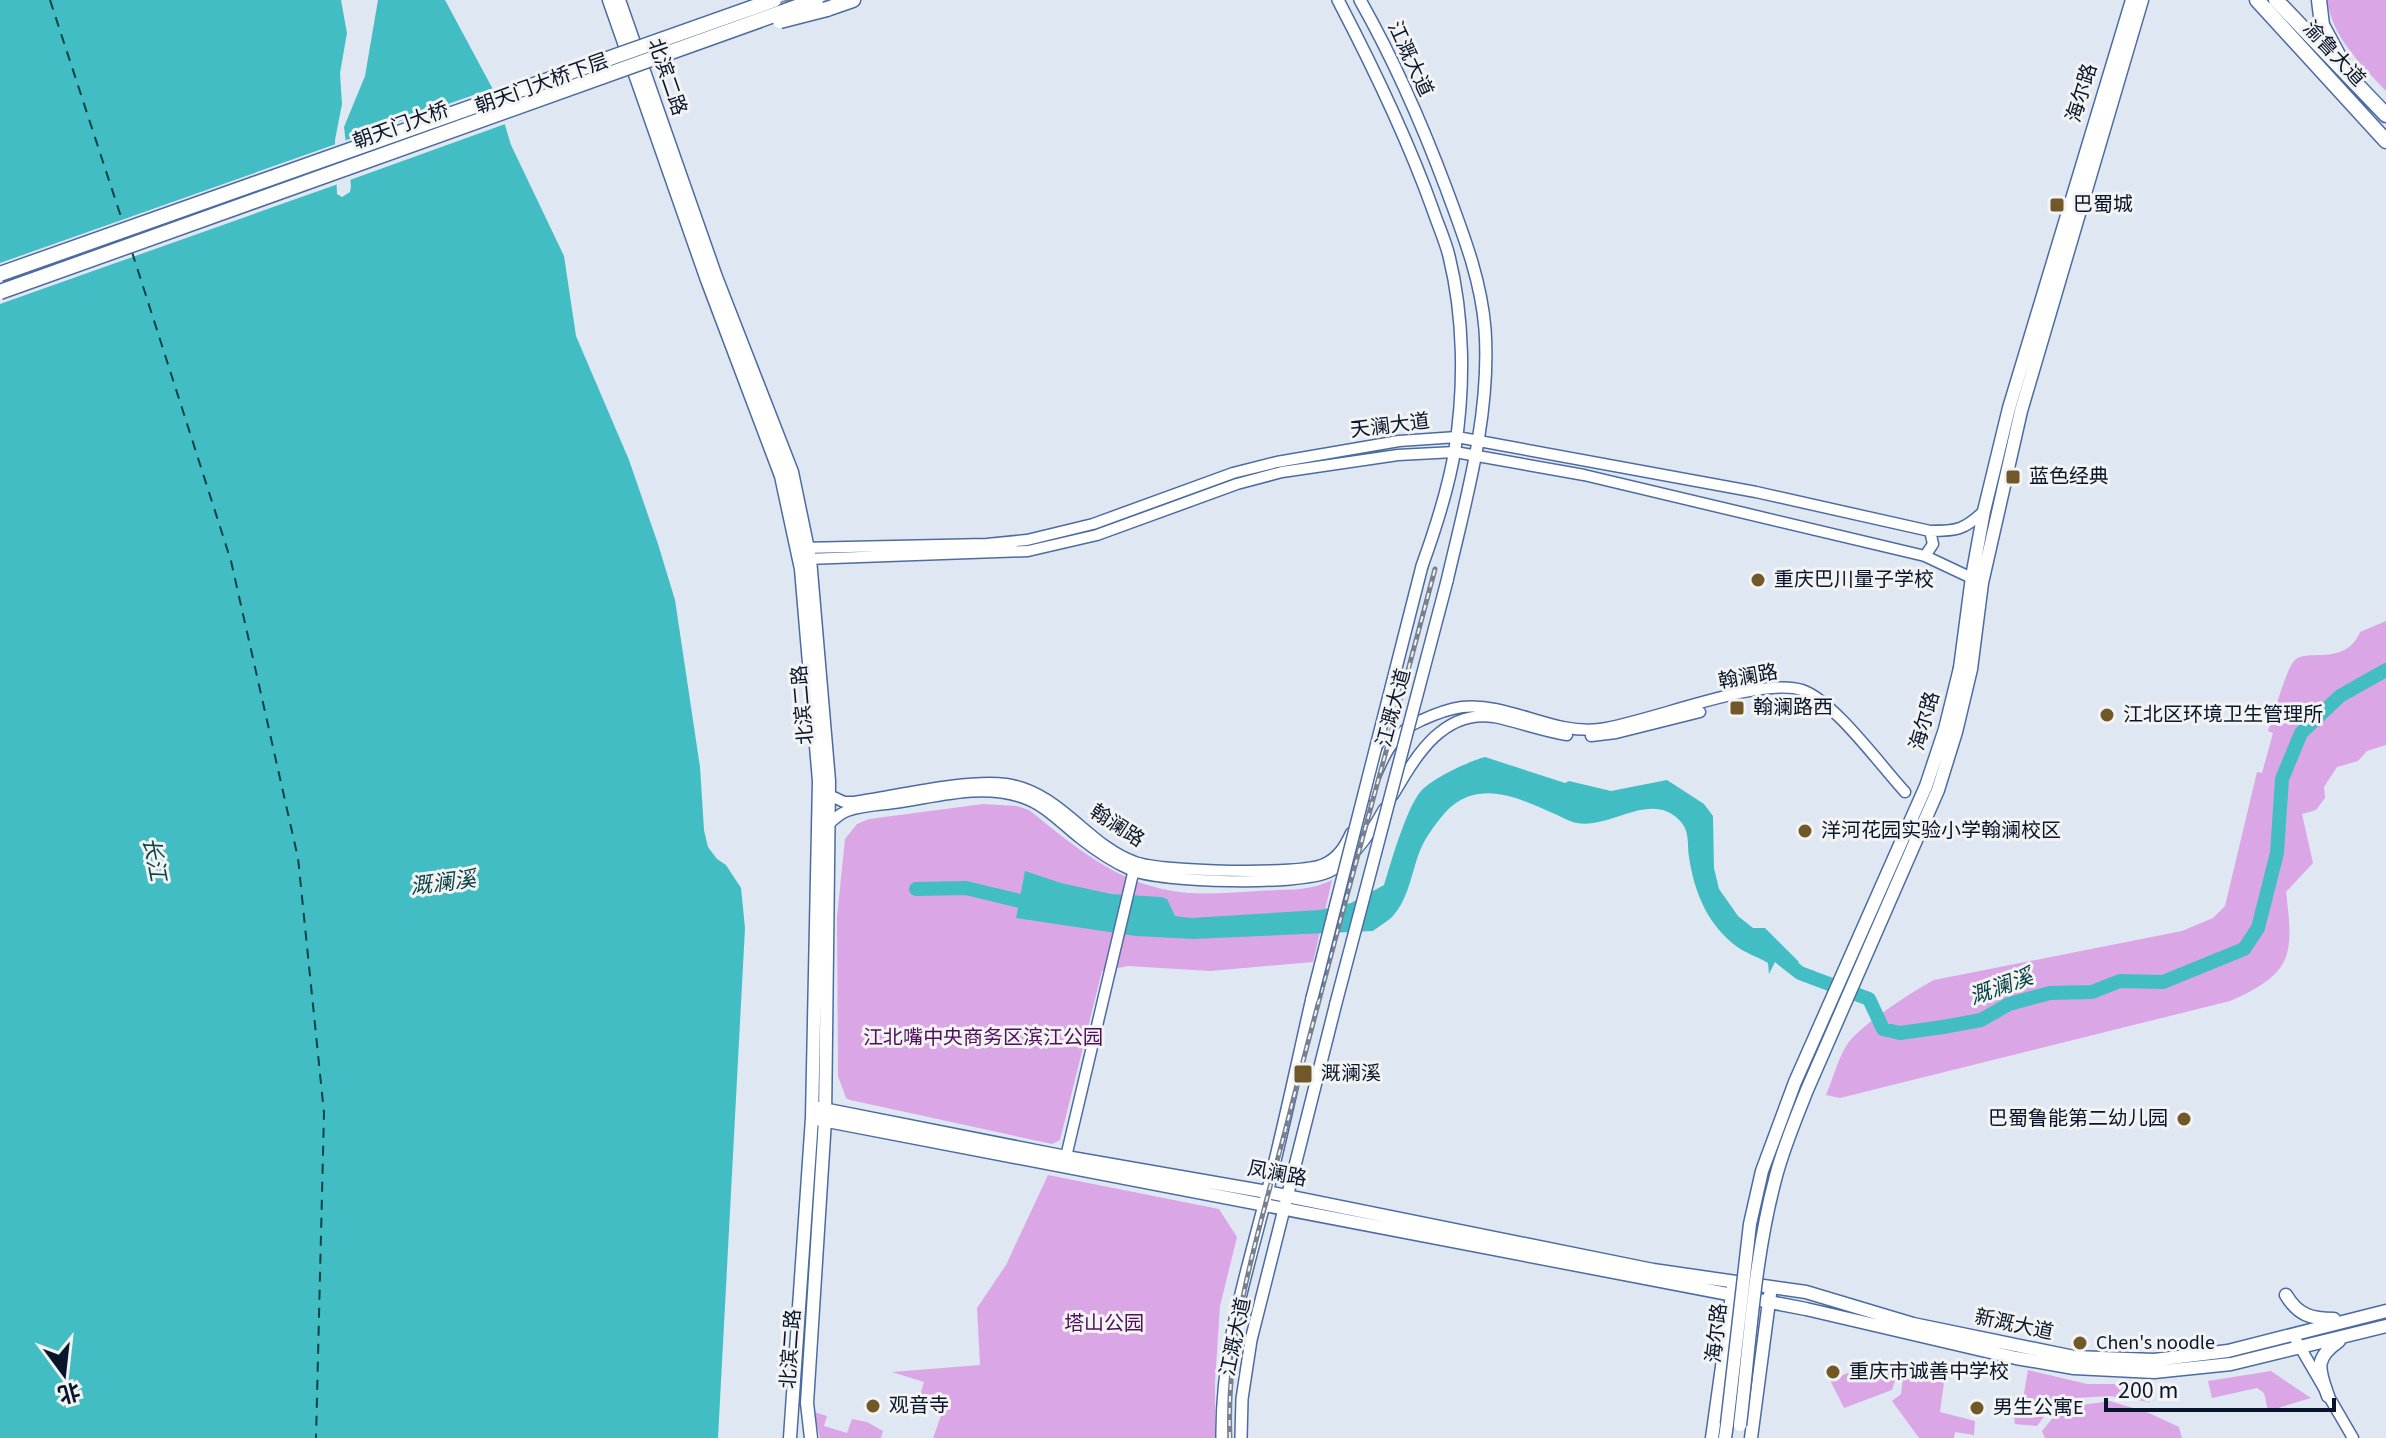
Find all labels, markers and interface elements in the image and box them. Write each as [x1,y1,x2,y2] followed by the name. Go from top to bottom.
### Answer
[2296,15,2372,93] street label: 渝鲁大道
[1380,17,1440,101] street label: 江溉大道
[641,35,693,119] street label: 北滨二路
[471,47,613,121] street label: 朝天门大桥下层
[2060,60,2104,126] street label: 海尔路
[349,96,453,156] street label: 朝天门大桥
[2073,191,2133,219] place label: 巴蜀城
[2048,196,2066,214] marker: 巴蜀城
[1349,407,1431,445] street label: 天澜大道
[2029,463,2109,491] place label: 蓝色经典
[2004,468,2022,486] marker: 蓝色经典
[1774,566,1934,594] place label: 重庆巴川量子学校
[1749,571,1767,589] marker: 重庆巴川量子学校
[1716,658,1780,696] street label: 翰澜路
[786,664,820,746] street label: 北滨二路
[1370,666,1418,750] street label: 江溉大道
[1903,688,1947,754] street label: 海尔路
[1753,694,1833,722] place label: 翰澜路西
[1728,699,1746,717] marker: 翰澜路西
[2123,701,2323,729] place label: 江北区环境卫生管理所
[2098,706,2116,724] marker: 江北区环境卫生管理所
[1084,798,1150,854] street label: 翰澜路
[1821,817,2061,845] place label: 洋河花园实验小学翰澜校区
[1796,822,1814,840] marker: 洋河花园实验小学翰澜校区
[134,834,174,886] water label: 长江
[408,863,480,903] water label: 溉澜溪
[1965,960,2039,1013] water label: 溉澜溪
[863,1024,1103,1052] park label: 江北嘴中央商务区滨江公园
[1321,1060,1381,1088] place label: 溉澜溪
[1292,1063,1314,1085] marker: 溉澜溪
[1988,1105,2168,1133] place label: 巴蜀鲁能第二幼儿园
[2175,1110,2193,1128] marker: 巴蜀鲁能第二幼儿园
[1245,1155,1309,1193] street label: 凤澜路
[1214,1295,1258,1379] street label: 江溉大道
[1700,1302,1734,1364] street label: 海尔路
[1972,1303,2056,1347] street label: 新溉大道
[774,1308,808,1390] street label: 北滨二路
[1064,1310,1144,1338] park label: 塔山公园
[2096,1329,2215,1357] place label: Chen's noodle
[24,1334,104,1414] north arrow
[2071,1334,2089,1352] marker: Chen's noodle
[1849,1358,2009,1386] place label: 重庆市诚善中学校
[2106,1362,2334,1412] scale bar
[1824,1363,1842,1381] marker: 重庆市诚善中学校
[2118,1373,2178,1408] text: 200 m
[54,1374,84,1411] text: 北
[889,1392,949,1420] place label: 观音寺
[1993,1394,2084,1422] place label: 男生公寓E
[864,1397,882,1415] marker: 观音寺
[1968,1399,1986,1417] marker: 男生公寓E

